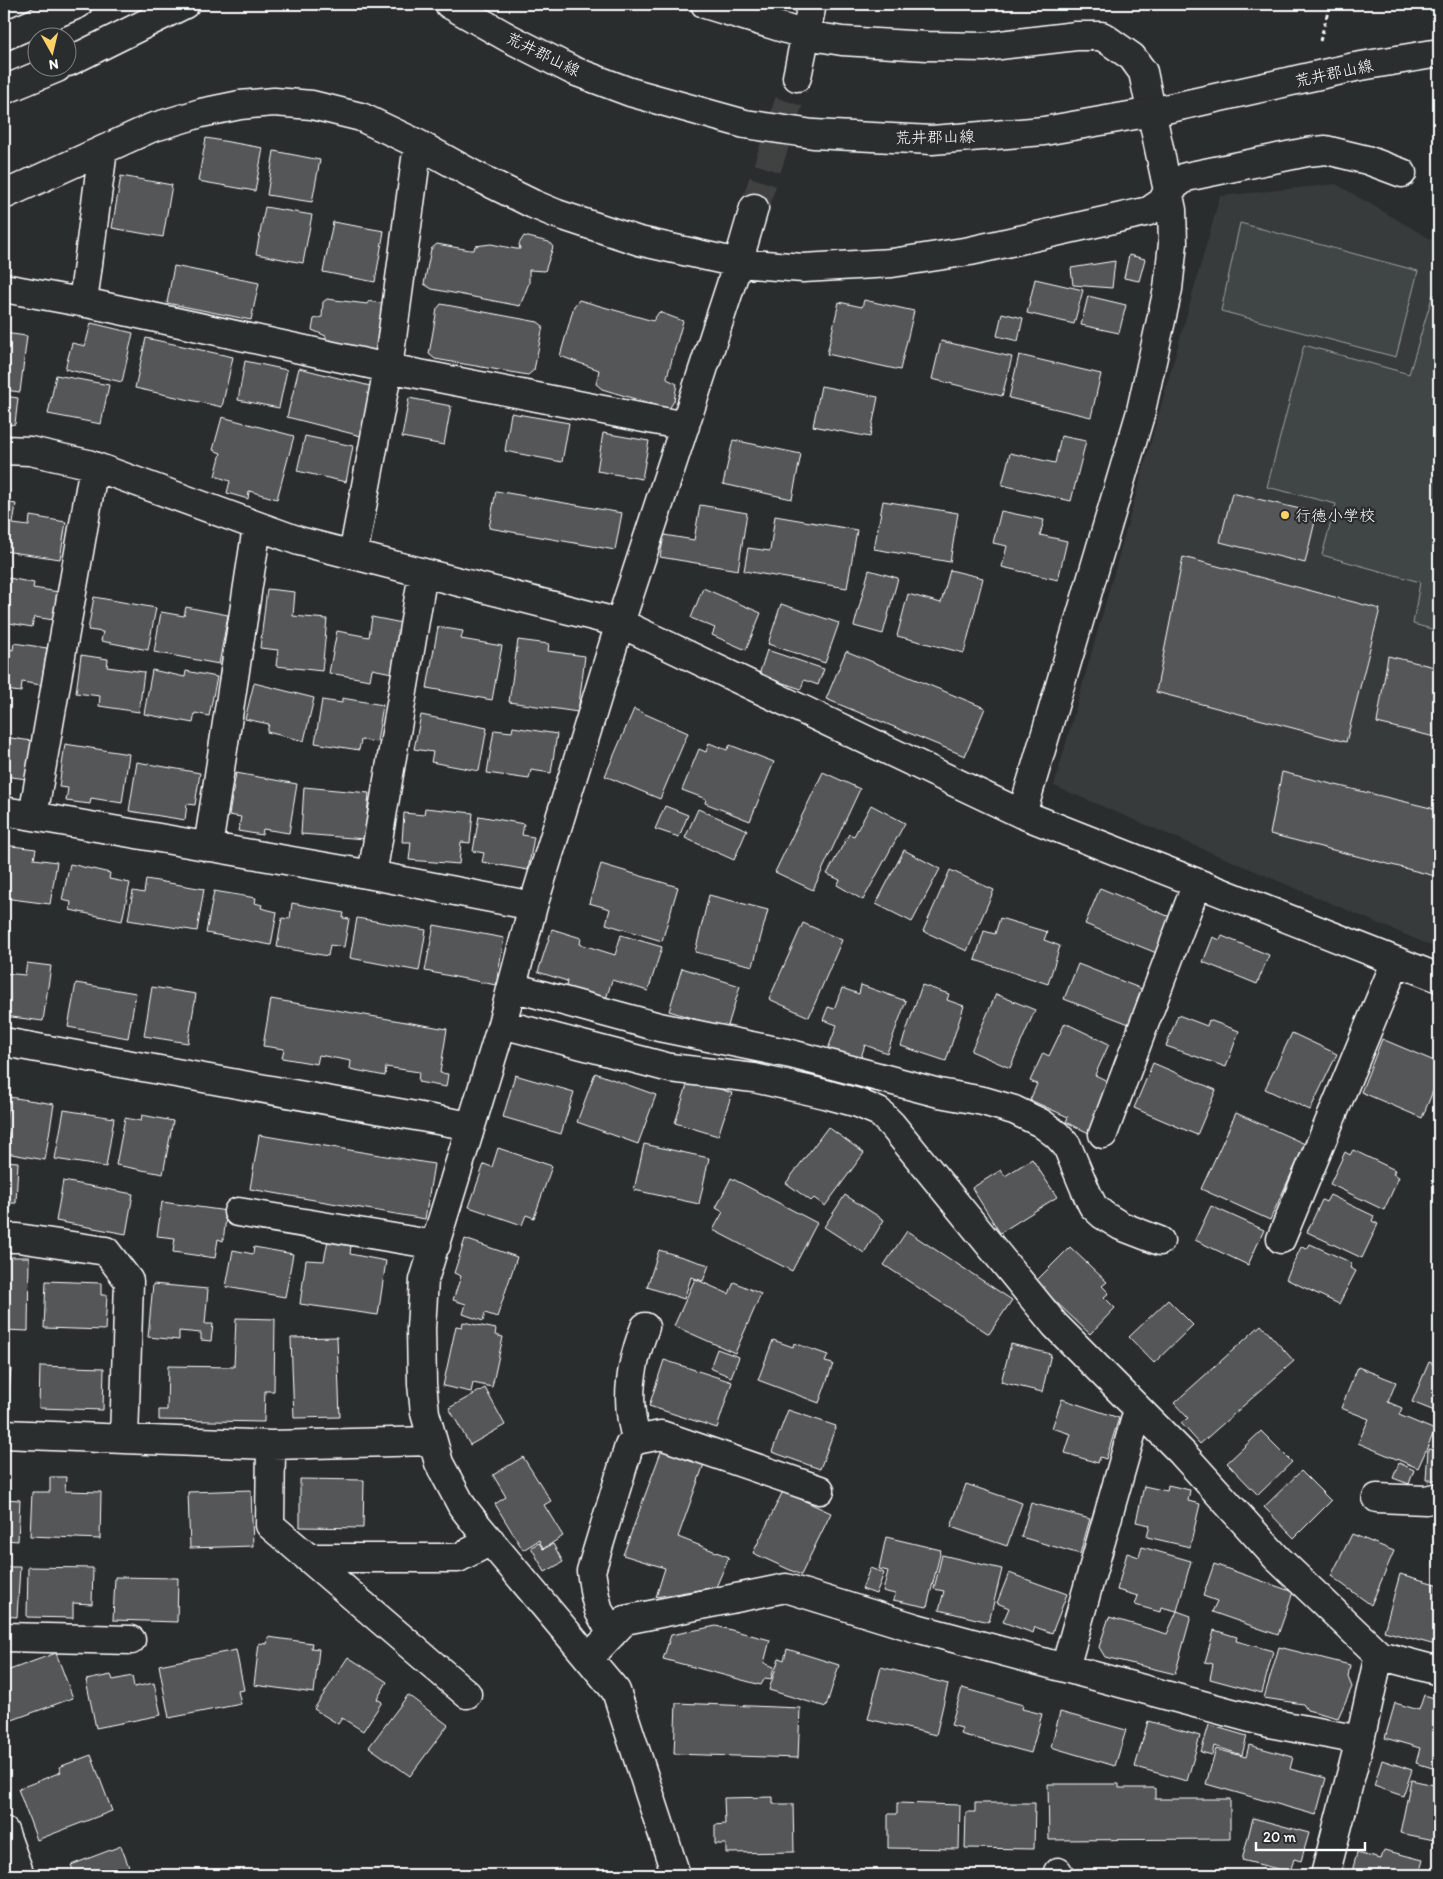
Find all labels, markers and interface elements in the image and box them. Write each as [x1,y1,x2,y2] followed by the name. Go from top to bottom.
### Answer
[28,28,78,78] north arrow
[503,28,583,80] street label: 荒井郡山線
[48,55,60,73] text: N
[1293,55,1375,91] street label: 荒井郡山線
[895,127,975,147] street label: 荒井郡山線
[1295,506,1375,525] place label: 行徳小学校
[1279,509,1291,521] marker: 行徳小学校
[1256,1819,1364,1851] scale bar
[1263,1828,1297,1846] text: 20 m

